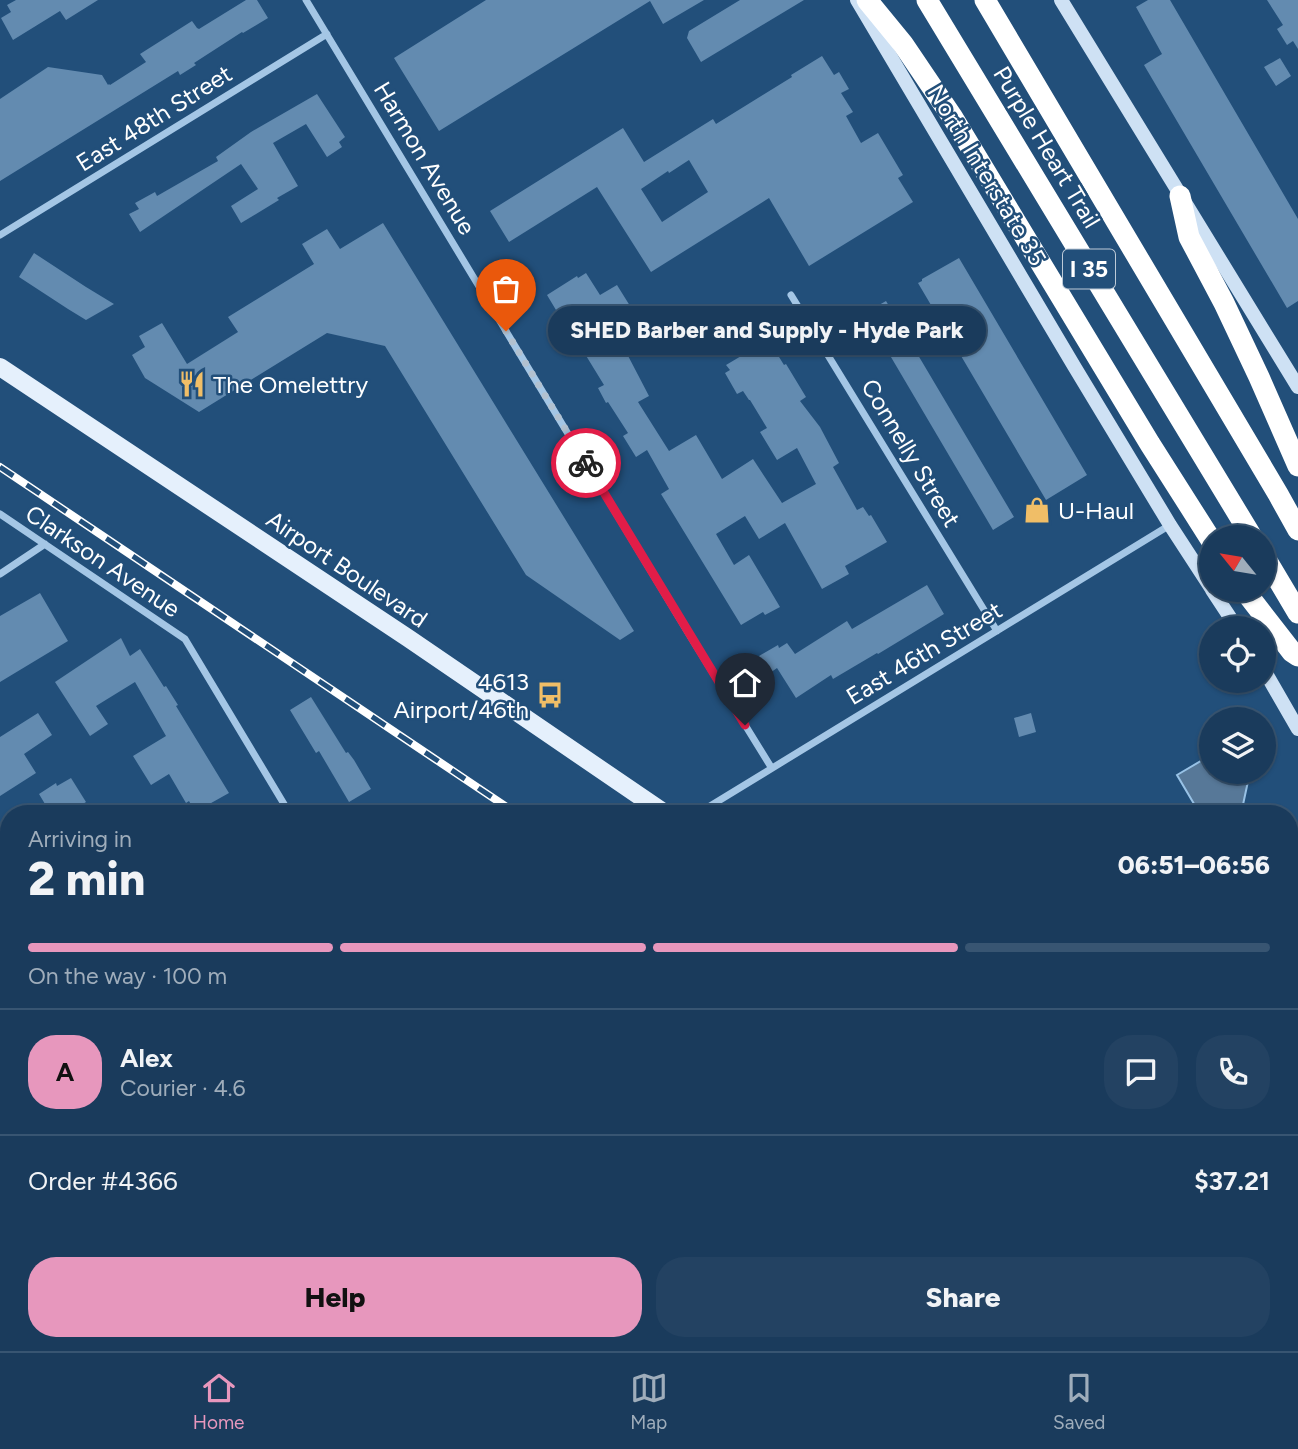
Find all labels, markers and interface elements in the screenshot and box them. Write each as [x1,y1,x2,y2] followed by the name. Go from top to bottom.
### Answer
[71,59,237,177] street label: East 48th Street
[987,61,1107,233] street label: Purple Heart Trail
[368,76,482,240] street label: Harmon Avenue
[921,79,1053,271] street label: North Interstate 35
[1063,250,1115,288] road number: I 35
[476,259,536,331] pin
[487,270,525,308] icon: bag
[548,306,986,356] callout: SHED Barber and Supply - Hyde Park
[570,316,964,344] text: SHED Barber and Supply - Hyde Park
[177,369,207,399] restaurant icon: The Omelettry
[213,370,368,399] place label: The Omelettry
[855,374,967,532] street label: Connelly Street
[551,428,621,498] courier
[567,444,605,482] icon: bike
[1022,495,1052,525] shop icon: U-Haul
[1058,496,1134,525] place label: U-Haul
[20,499,186,623] street label: Clarkson Avenue
[261,504,433,634] street label: Airport Boulevard
[1199,525,1276,602] north arrow
[1199,525,1276,784] map controls
[841,595,1007,711] street label: East 46th Street
[1199,616,1276,693] button: locate
[715,653,775,725] pin
[726,664,764,702] icon: home
[393,667,529,724] place label: 4613 Airport/46th
[535,680,565,710] bus stop icon: 4613 Airport/46th
[1199,707,1276,784] button: layers
[28,825,132,853] text: Arriving in
[1118,849,1270,881] text: 06:51–06:56
[28,851,145,907] text: 2 min
[28,962,227,990] text: On the way · 100 m
[1104,1035,1178,1109] button: chat
[1196,1035,1270,1109] button: phone
[120,1042,173,1074] text: Alex
[56,1056,74,1088] text: A
[120,1074,246,1102] text: Courier · 4.6
[28,1165,178,1197] text: Order #4366
[1194,1165,1270,1197] text: $37.21
[28,1257,642,1337] button: Help
[656,1257,1270,1337] button: Share
[193,1369,244,1434] tab: Home
[630,1369,668,1434] tab: Map
[1053,1369,1105,1434] tab: Saved

